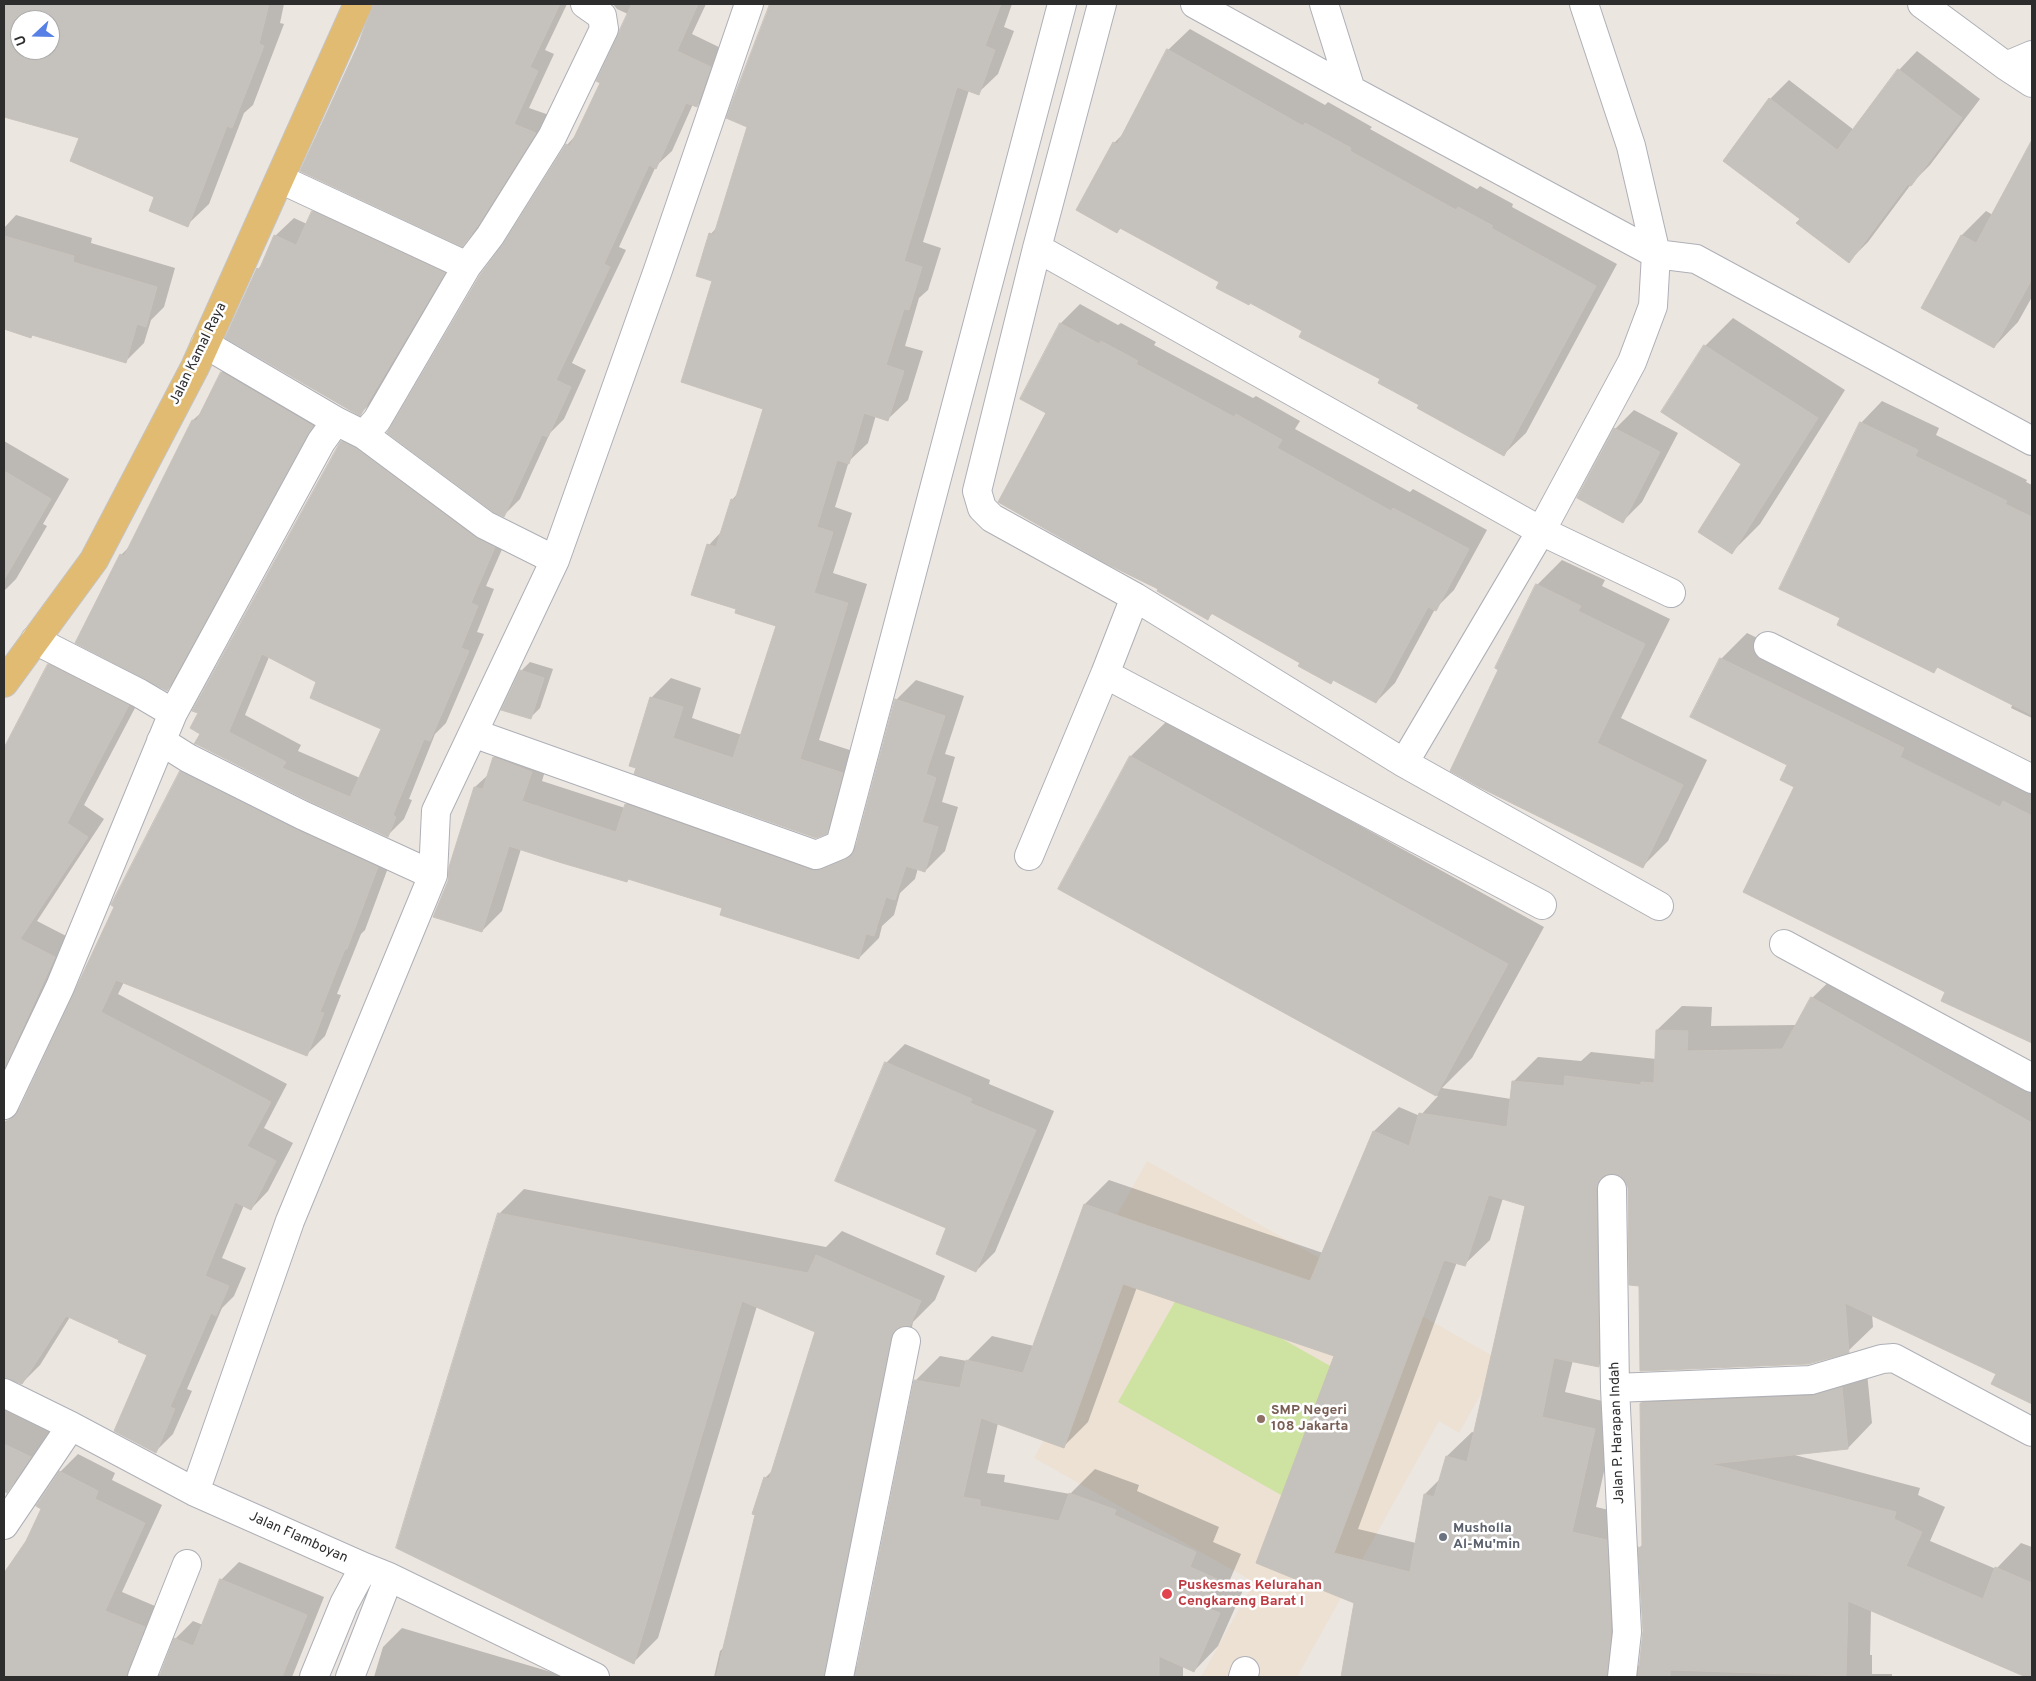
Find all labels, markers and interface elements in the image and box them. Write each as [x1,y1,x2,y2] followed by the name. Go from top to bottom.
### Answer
[10,10,60,60] north arrow
[12,32,31,48] text: U
[167,300,231,408] street label: Jalan Kamal Raya
[1607,1362,1629,1504] street label: Jalan P. Harapan Indah
[1271,1403,1348,1435] place label: SMP Negeri 108 Jakarta
[1255,1413,1267,1425] marker: SMP Negeri 108 Jakarta
[246,1509,350,1567] street label: Jalan Flamboyan
[1453,1521,1520,1554] place label: Musholla Al-Mu'min
[1437,1531,1449,1543] marker: Musholla Al-Mu'min
[1178,1578,1322,1610] place label: Puskesmas Kelurahan Cengkareng Barat I
[1160,1587,1174,1601] marker: Puskesmas Kelurahan Cengkareng Barat I

